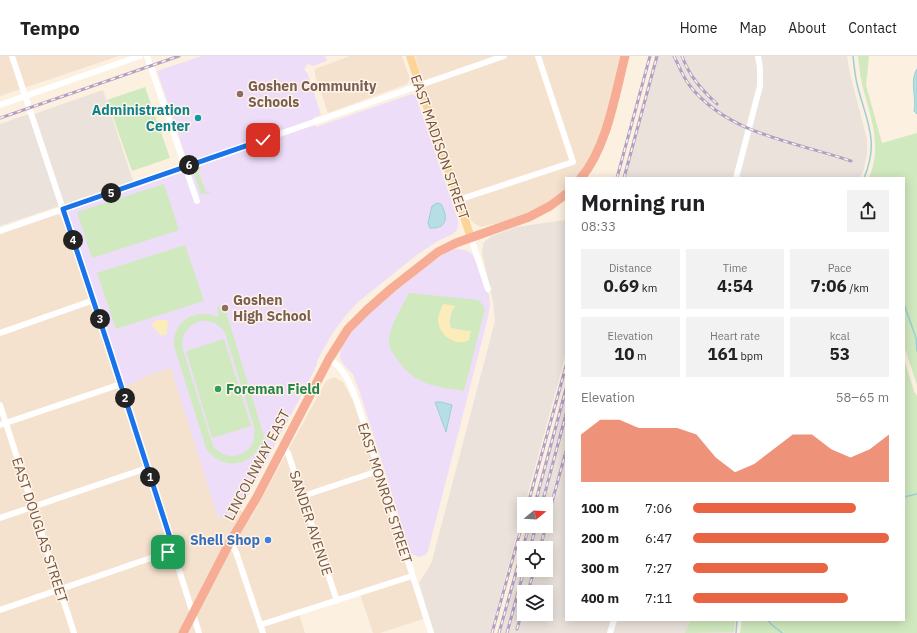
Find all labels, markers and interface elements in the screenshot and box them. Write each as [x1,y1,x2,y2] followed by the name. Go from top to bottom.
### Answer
[20,16,80,40] text: Tempo
[680,19,717,37] text: Home
[739,19,766,37] text: Map
[788,19,826,37] text: About
[848,19,897,37] text: Contact
[407,72,473,222] street label: EAST MADISON STREET
[248,77,377,111] place label: Goshen Community Schools
[235,89,245,99] marker: Goshen Community Schools
[92,101,190,135] place label: Administration Center
[193,113,203,123] marker: Administration Center
[246,123,280,157] pin
[252,129,274,151] icon: check
[179,155,199,175] pin: 6
[186,158,192,172] text: 6
[101,183,121,203] pin: 5
[108,186,114,200] text: 5
[581,188,705,217] text: Morning run
[847,190,889,232] button: share
[581,218,616,235] text: 08:33
[63,230,83,250] pin: 4
[70,233,76,247] text: 4
[609,261,652,275] text: Distance
[723,261,747,275] text: Time
[828,261,852,275] text: Pace
[603,275,639,297] text: 0.69
[717,275,753,297] text: 4:54
[810,275,847,297] text: 7:06
[639,281,657,295] text: km
[847,281,869,295] text: /km
[233,291,311,325] place label: Goshen High School
[220,303,230,313] marker: Goshen High School
[90,309,110,329] pin: 3
[97,312,103,326] text: 3
[608,329,653,343] text: Elevation
[710,329,760,343] text: Heart rate
[830,329,850,343] text: kcal
[614,343,634,365] text: 10
[707,343,738,365] text: 161
[829,343,850,365] text: 53
[634,349,647,363] text: m
[738,349,763,363] text: bpm
[226,380,320,398] place label: Foreman Field
[213,384,223,394] marker: Foreman Field
[115,388,135,408] pin: 2
[581,389,635,406] text: Elevation
[836,389,889,406] text: 58–65 m
[122,391,128,405] text: 2
[220,406,294,524] street label: LINCOLNWAY EAST
[354,420,416,566] street label: EAST MONROE STREET
[8,455,72,605] street label: EAST DOUGLAS STREET
[140,467,160,487] pin: 1
[286,468,336,578] street label: SANDER AVENUE
[147,470,153,484] text: 1
[517,497,553,533] north arrow
[517,497,553,621] map controls
[581,500,619,517] text: 100 m
[645,500,672,517] text: 7:06
[581,530,619,547] text: 200 m
[645,530,672,547] text: 6:47
[190,531,260,549] place label: Shell Shop
[151,535,185,569] pin
[263,535,273,545] marker: Shell Shop
[157,541,179,563] icon: arrive
[517,541,553,577] button: locate
[581,560,619,577] text: 300 m
[645,560,672,577] text: 7:27
[517,585,553,621] button: layers
[581,590,619,607] text: 400 m
[645,590,672,607] text: 7:11

